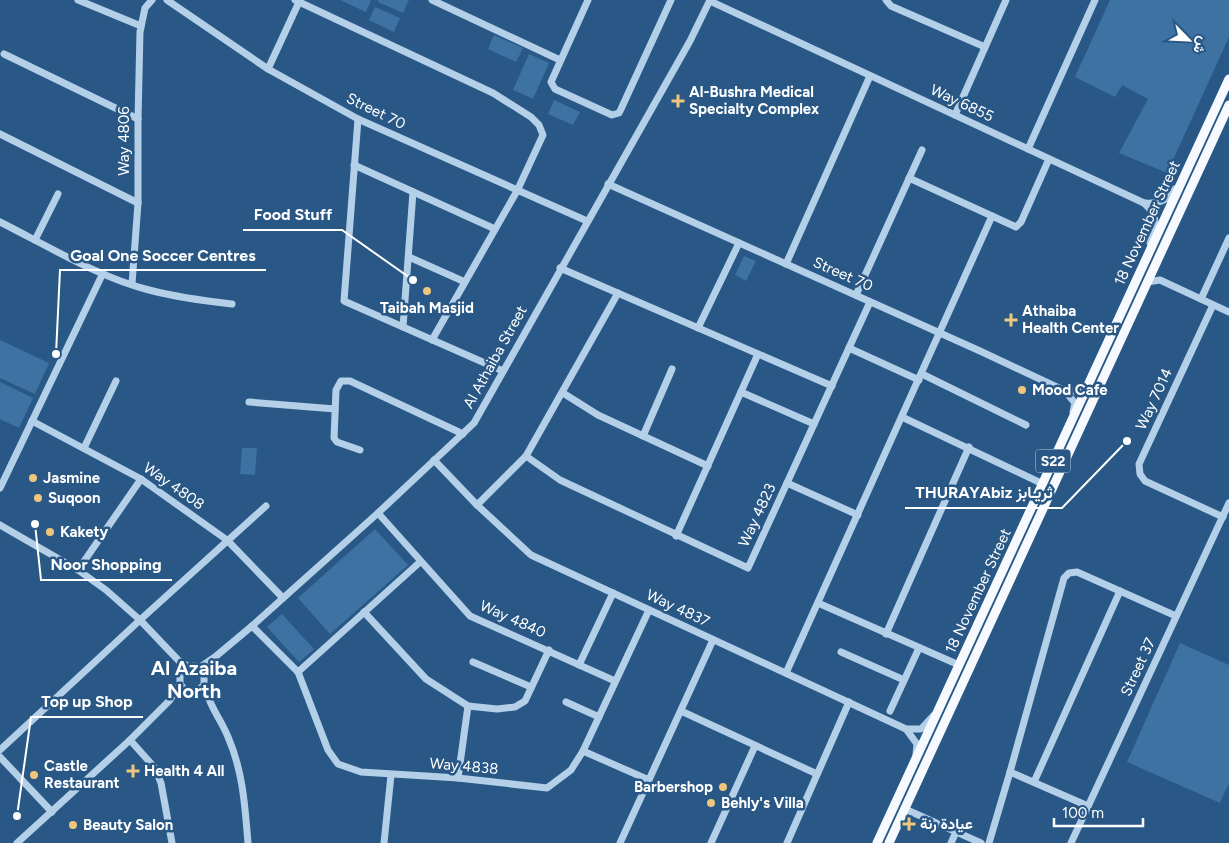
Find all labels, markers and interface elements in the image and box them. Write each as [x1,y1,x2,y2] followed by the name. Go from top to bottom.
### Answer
[1164,15,1214,65] north arrow
[1189,34,1212,56] text: ش
[927,81,997,125] street label: Way 6855
[689,83,819,118] place label: Al-Bushra Medical Specialty Complex
[344,89,408,133] street label: Street 70
[671,94,685,108] marker: Al-Bushra Medical Specialty Complex
[115,106,133,176] street label: Way 4806
[1110,157,1184,288] street label: 18 November Street
[243,199,342,230] callout: Food Stuff
[254,205,333,224] text: Food Stuff
[60,239,266,270] callout: Goal One Soccer Centres
[70,246,256,265] text: Goal One Soccer Centres
[810,253,876,295] street label: Street 70
[421,285,433,297] marker: Taibah Masjid
[380,299,474,317] place label: Taibah Masjid
[459,302,531,411] street label: Al Athaiba Street
[1022,302,1119,337] place label: Athaiba Health Center
[1004,313,1018,327] marker: Athaiba Health Center
[1132,365,1176,433] street label: Way 7014
[1032,381,1108,399] place label: Mood Cafe
[1016,384,1028,396] marker: Mood Cafe
[1036,450,1070,472] road number: S22
[140,458,208,514] street label: Way 4808
[43,469,101,487] place label: Jasmine
[27,472,39,484] marker: Jasmine
[905,477,1062,508] callout: THURAYAbiz ثريـابز
[734,480,780,550] street label: Way 4823
[915,483,1053,503] text: THURAYAbiz ثريـابز
[48,489,100,507] place label: Suqoon
[32,492,44,504] marker: Suqoon
[60,523,109,541] place label: Kakety
[941,525,1015,656] street label: 18 November Street
[44,526,56,538] marker: Kakety
[41,549,172,580] callout: Noor Shopping
[50,555,162,574] text: Noor Shopping
[644,586,712,630] street label: Way 4837
[477,596,549,642] street label: Way 4840
[1117,635,1159,699] street label: Street 37
[151,656,237,703] district label: Al Azaiba North
[31,686,143,717] callout: Top up Shop
[41,692,133,711] text: Top up Shop
[429,754,499,778] street label: Way 4838
[44,757,120,792] place label: Castle Restaurant
[144,762,225,780] place label: Health 4 All
[126,764,140,778] marker: Health 4 All
[28,769,40,781] marker: Castle Restaurant
[634,778,713,796] place label: Barbershop
[717,781,729,793] marker: Barbershop
[721,794,804,812] place label: Behly's Villa
[1054,796,1143,828] scale bar
[705,797,717,809] marker: Behly's Villa
[1062,804,1104,822] text: 100 m
[920,815,973,833] place label: عيادة رنة
[83,816,173,834] place label: Beauty Salon
[902,817,916,831] marker: عيادة رنة
[67,819,79,831] marker: Beauty Salon

